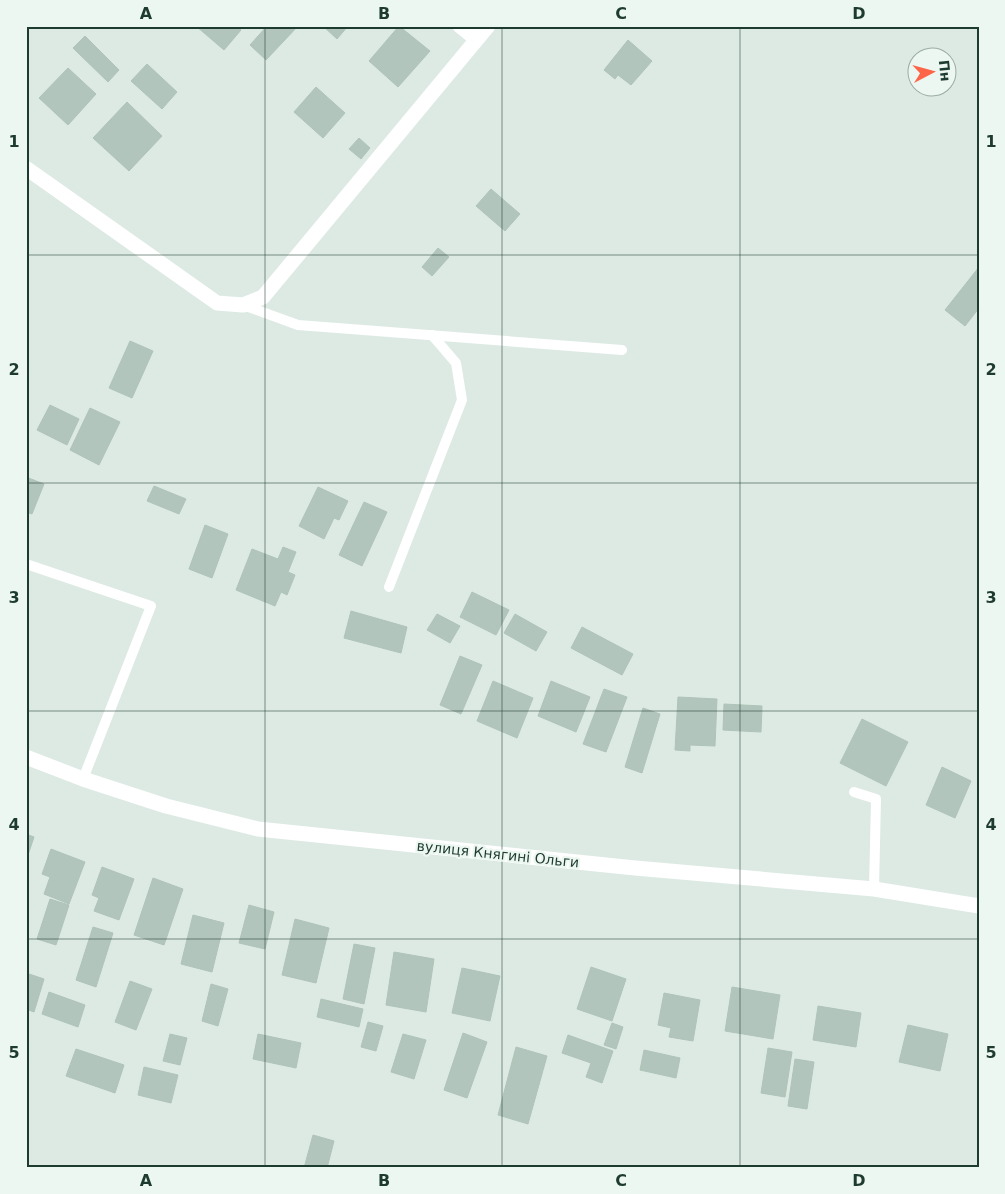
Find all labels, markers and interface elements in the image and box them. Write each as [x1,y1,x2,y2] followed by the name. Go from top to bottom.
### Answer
[140,4,153,23] text: A
[378,4,390,23] text: B
[615,4,627,23] text: C
[852,4,866,23] text: D
[908,48,958,98] north arrow
[936,59,954,82] text: Пн
[8,132,20,151] text: 1
[985,132,997,151] text: 1
[8,360,20,379] text: 2
[985,360,997,379] text: 2
[8,588,20,607] text: 3
[985,588,997,607] text: 3
[8,815,20,834] text: 4
[985,815,997,834] text: 4
[416,838,580,870] street label: вулиця Княгині Ольги
[8,1043,20,1062] text: 5
[985,1043,997,1062] text: 5
[140,1171,153,1190] text: A
[378,1171,390,1190] text: B
[615,1171,627,1190] text: C
[852,1171,866,1190] text: D

